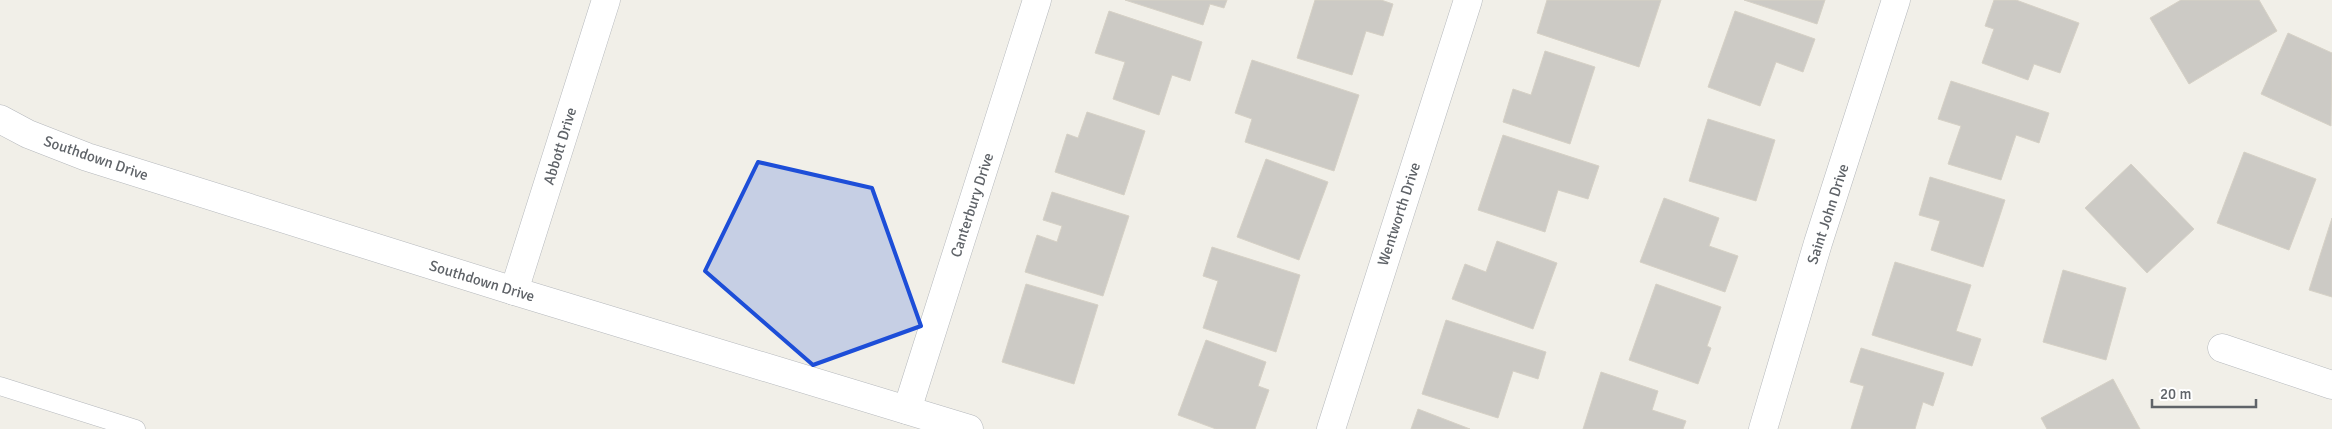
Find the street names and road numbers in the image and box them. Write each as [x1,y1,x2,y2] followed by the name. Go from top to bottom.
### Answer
[540,105,580,187] street label: Abbott Drive
[41,132,151,184] street label: Southdown Drive
[947,150,997,260] street label: Canterbury Drive
[1374,160,1424,268] street label: Wentworth Drive
[1803,162,1853,266] street label: Saint John Drive
[427,256,537,306] street label: Southdown Drive

